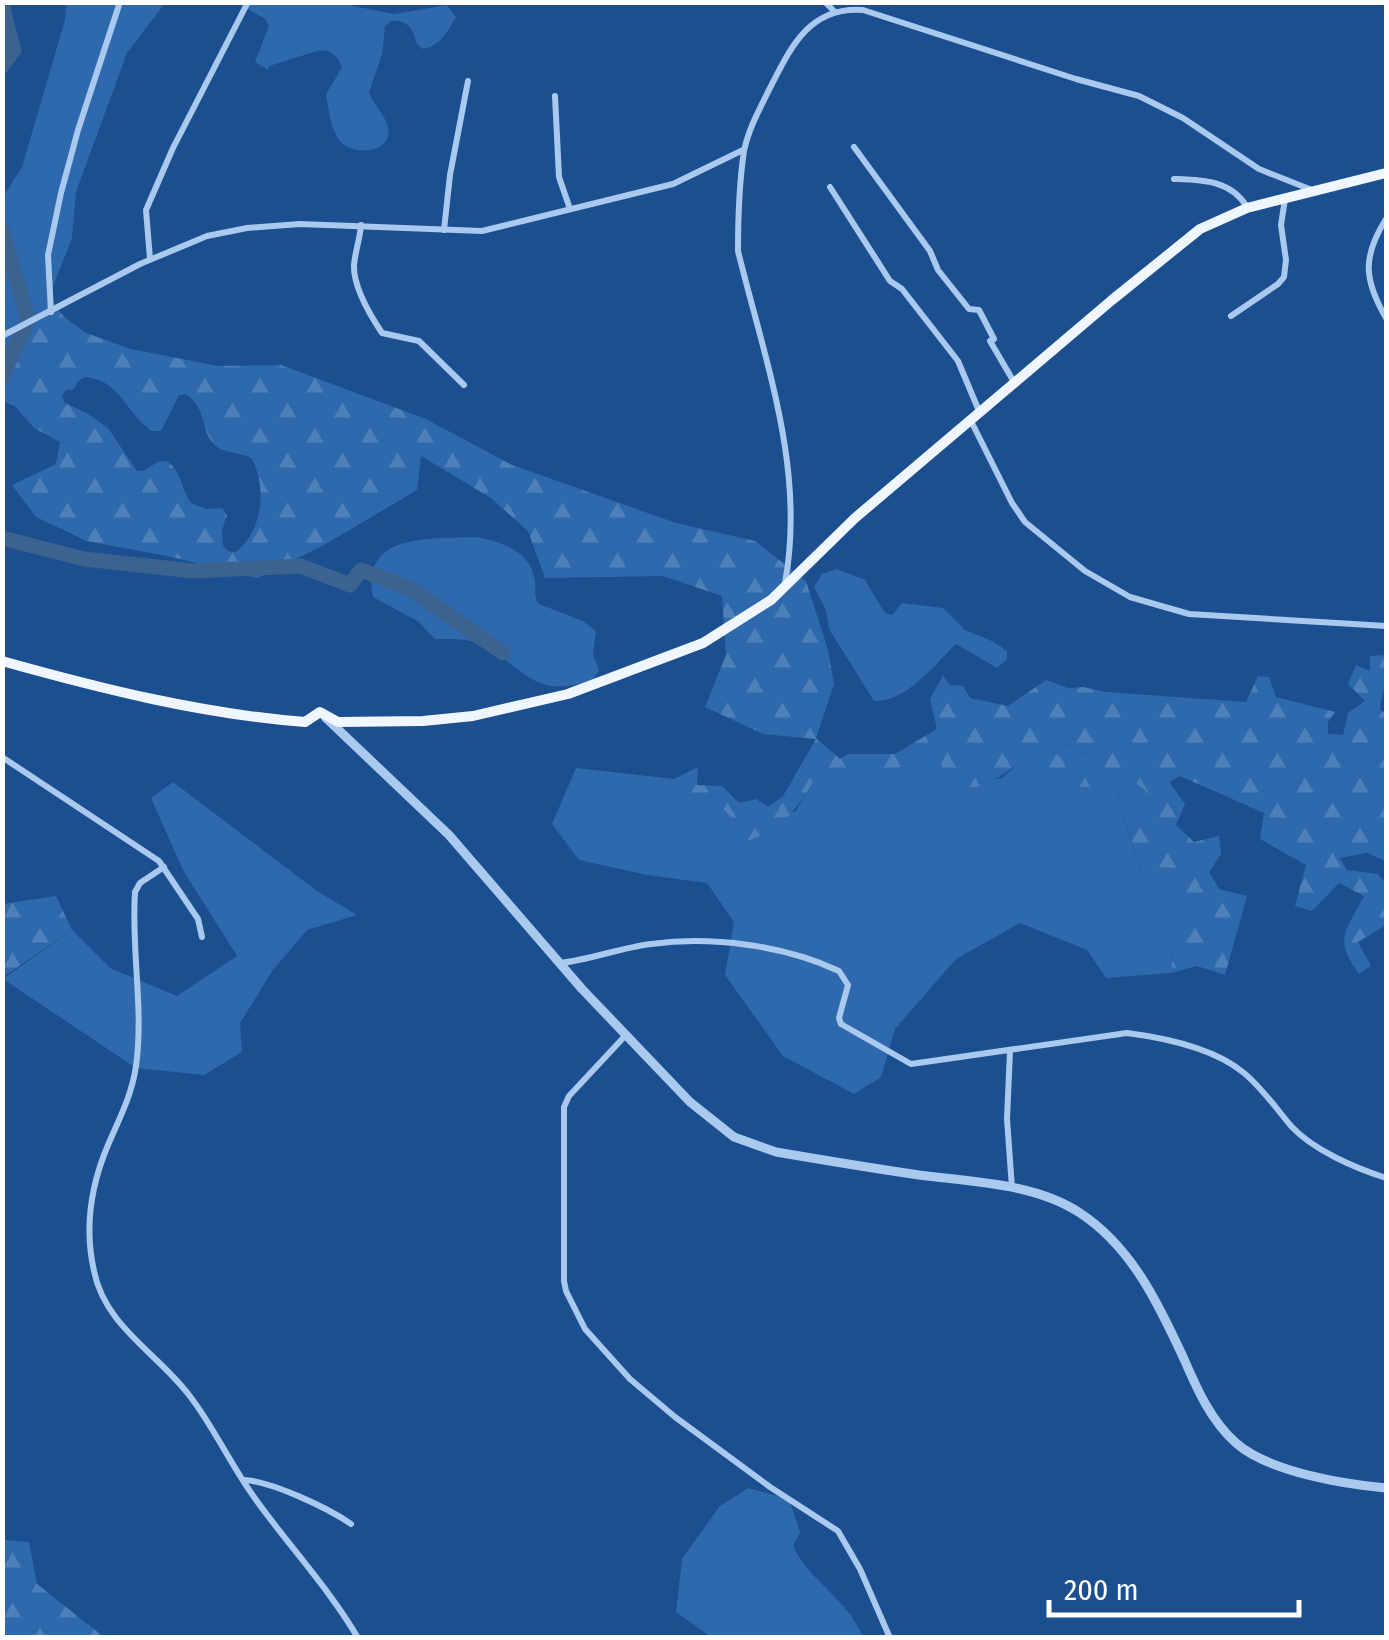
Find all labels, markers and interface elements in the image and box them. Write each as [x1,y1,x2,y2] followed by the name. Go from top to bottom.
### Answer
[1049,1555,1299,1617] scale bar
[1064,1572,1139,1608] text: 200 m

